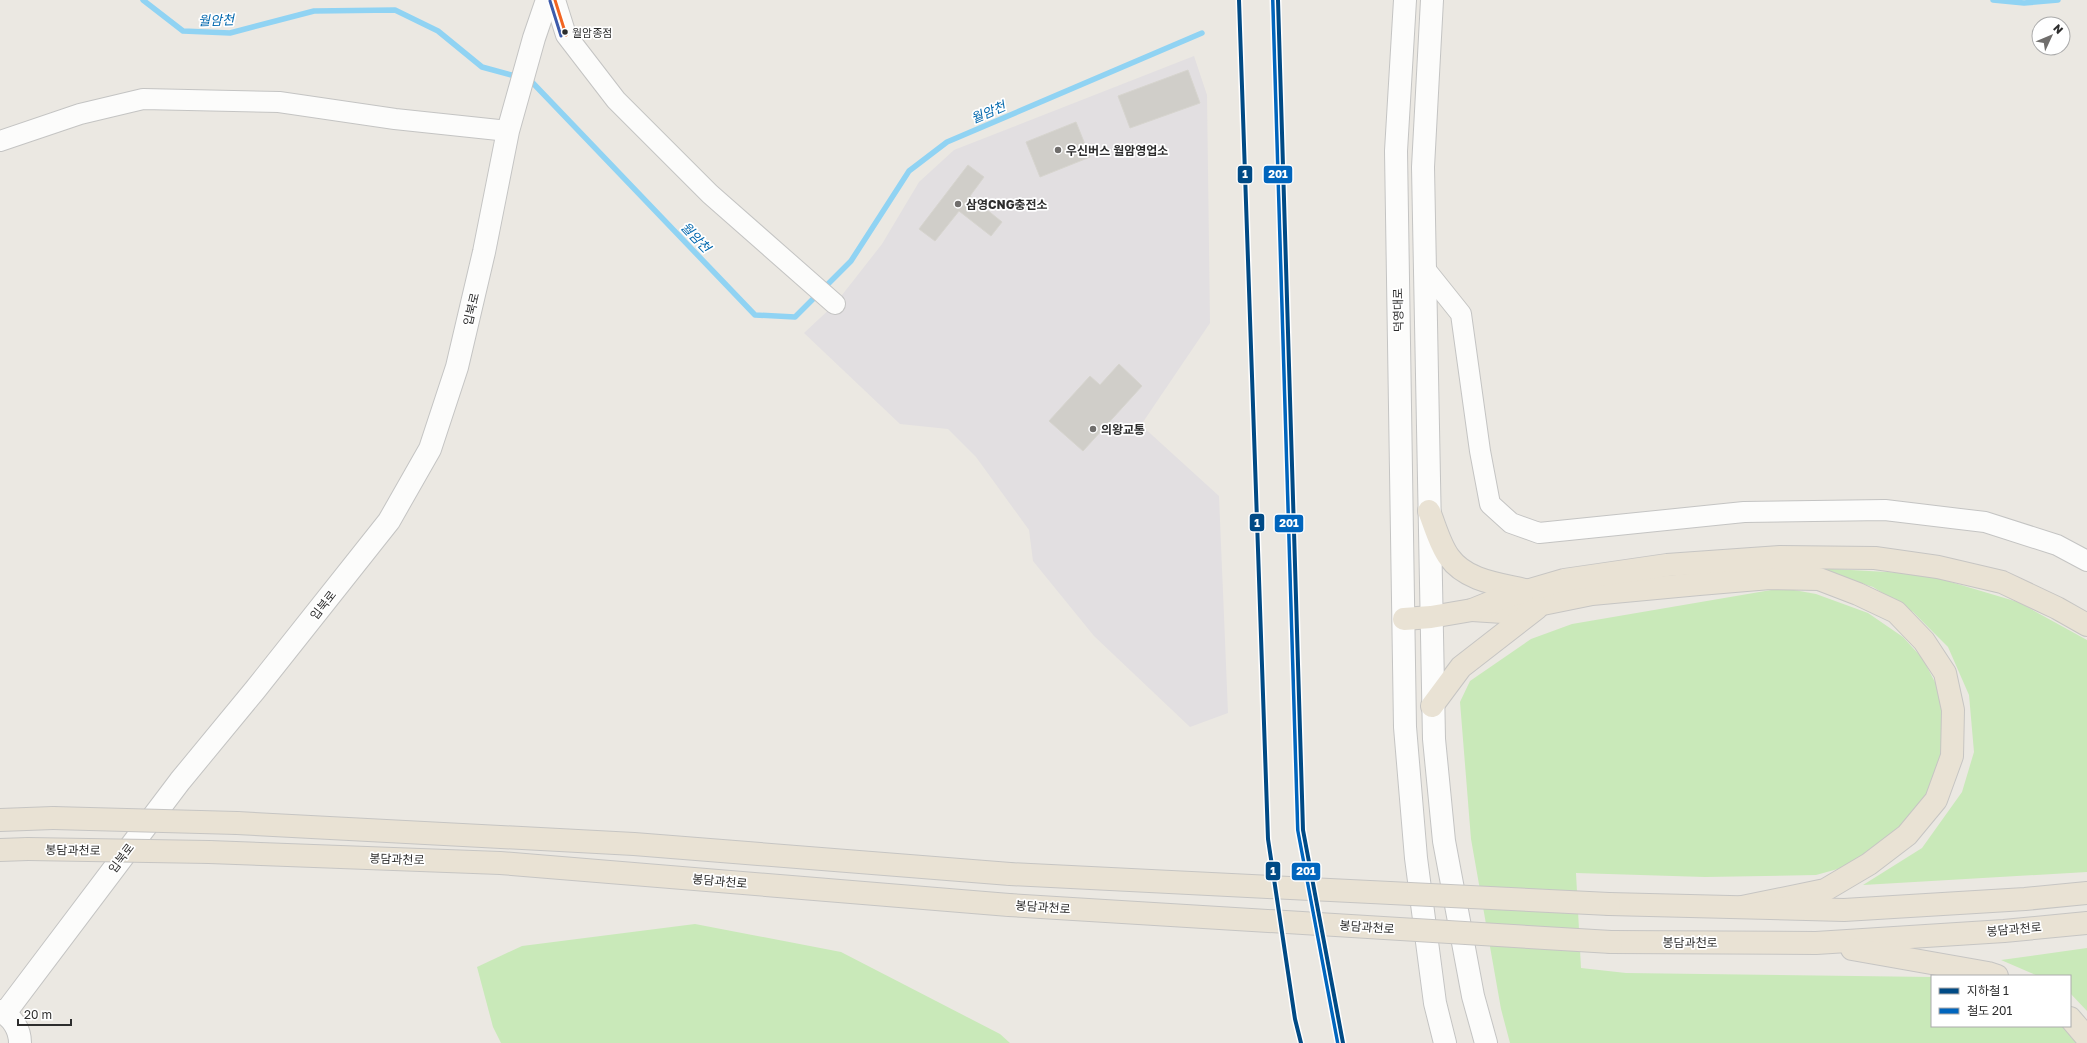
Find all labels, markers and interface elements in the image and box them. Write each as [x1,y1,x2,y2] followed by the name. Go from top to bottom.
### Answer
[198,11,235,29] water label: 월암천
[2031,16,2071,56] north arrow
[2051,21,2066,36] text: N
[572,26,612,39] place label: 월암종점
[560,27,570,37] marker: 월암종점
[968,97,1009,126] water label: 월암천
[1066,143,1168,158] place label: 우신버스 월암영업소
[1053,145,1063,155] marker: 우신버스 월암영업소
[1237,165,1253,184] line badge: 1
[1263,165,1293,184] line badge: 201
[1242,167,1248,180] text: 1
[1268,167,1288,180] text: 201
[966,197,1048,212] place label: 삼영CNG충전소
[953,199,963,209] marker: 삼영CNG충전소
[678,219,715,256] water label: 월암천
[1390,288,1406,332] street label: 덕영대로
[460,291,482,327] street label: 입북로
[1101,422,1145,437] place label: 의왕교통
[1088,424,1098,434] marker: 의왕교통
[1249,513,1265,532] line badge: 1
[1274,514,1304,533] line badge: 201
[1254,516,1260,529] text: 1
[1279,516,1299,529] text: 201
[307,587,339,623] street label: 입북로
[105,840,137,876] street label: 입북로
[45,842,101,858] street label: 봉담과천로
[369,851,425,867] street label: 봉담과천로
[1265,861,1281,881] line badge: 1
[1291,862,1321,881] line badge: 201
[1270,864,1276,877] text: 1
[1296,864,1316,877] text: 201
[692,871,748,891] street label: 봉담과천로
[1015,898,1071,916] street label: 봉담과천로
[1339,918,1395,936] street label: 봉담과천로
[1986,919,2042,939] street label: 봉담과천로
[1662,935,1718,950] street label: 봉담과천로
[1931,975,2071,1027] legend
[1967,983,2009,998] text: 지하철 1
[18,1001,71,1027] scale bar
[1967,1003,2012,1018] text: 철도 201
[24,1007,52,1022] text: 20 m

